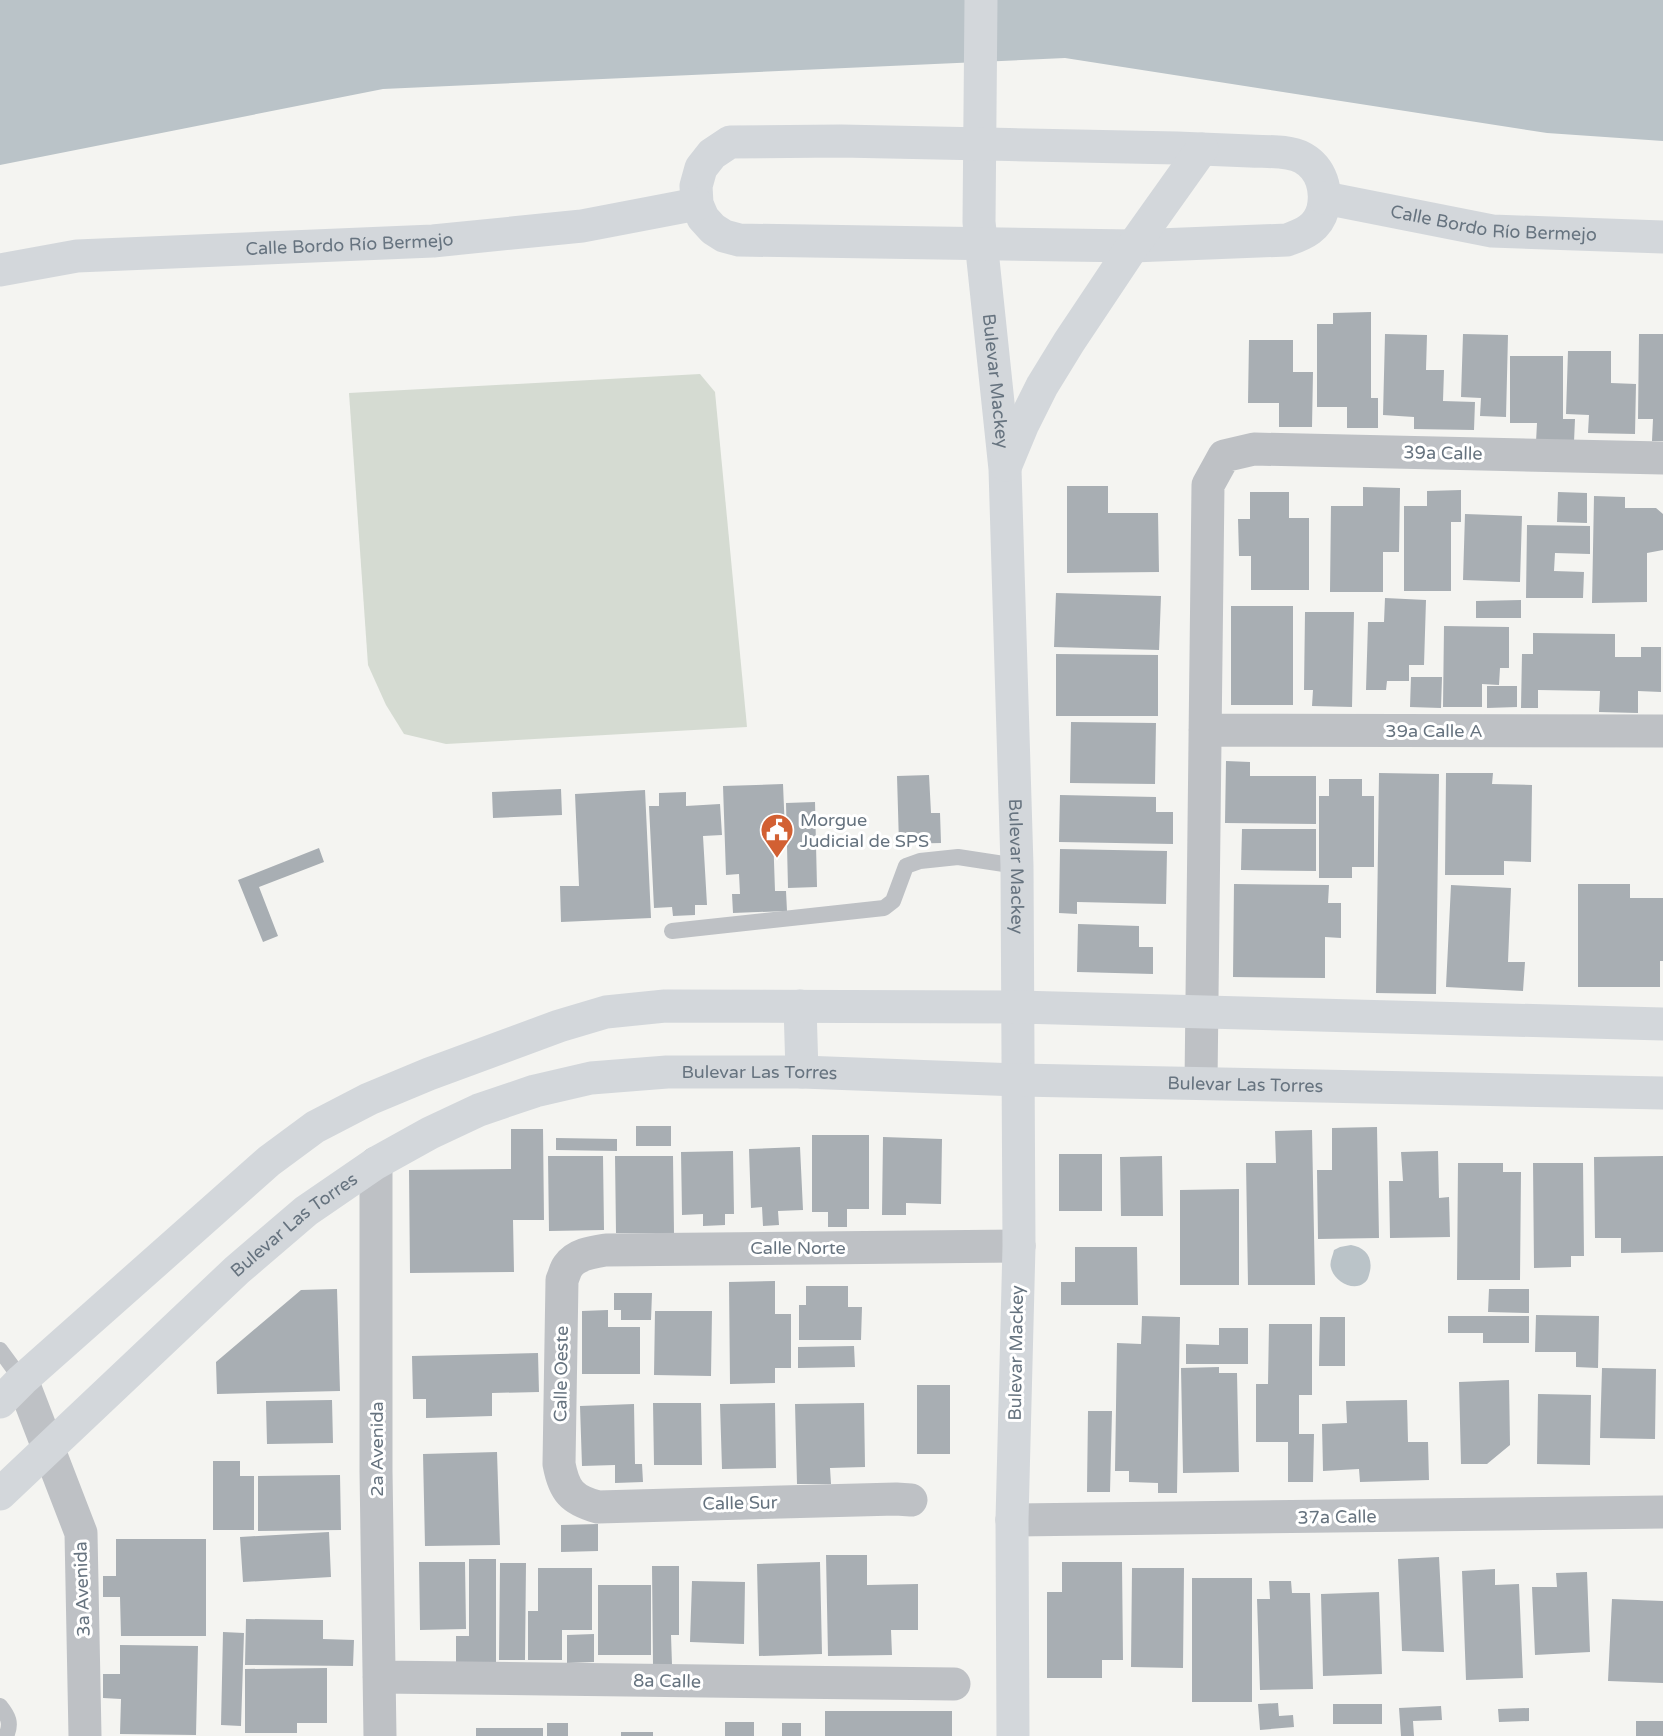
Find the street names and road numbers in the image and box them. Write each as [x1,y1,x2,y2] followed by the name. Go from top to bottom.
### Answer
[1389,200,1597,246] street label: Calle Bordo Río Bermejo
[245,228,455,260] street label: Calle Bordo Río Bermejo
[978,313,1014,450] street label: Bulevar Mackey
[1403,441,1483,465] street label: 39a Calle
[1385,720,1483,742] street label: 39a Calle A
[1004,798,1028,935] street label: Bulevar Mackey
[681,1061,838,1084] street label: Bulevar Las Torres
[1167,1072,1324,1097] street label: Bulevar Las Torres
[226,1168,362,1282] street label: Bulevar Las Torres
[750,1237,846,1259] street label: Calle Norte
[1004,1285,1028,1421] street label: Bulevar Mackey
[549,1326,573,1422] street label: Calle Oeste
[366,1401,388,1497] street label: 2a Avenida
[702,1491,778,1515] street label: Calle Sur
[1297,1505,1377,1529] street label: 37a Calle
[69,1541,95,1637] street label: 3a Avenida
[633,1669,701,1693] street label: 8a Calle

